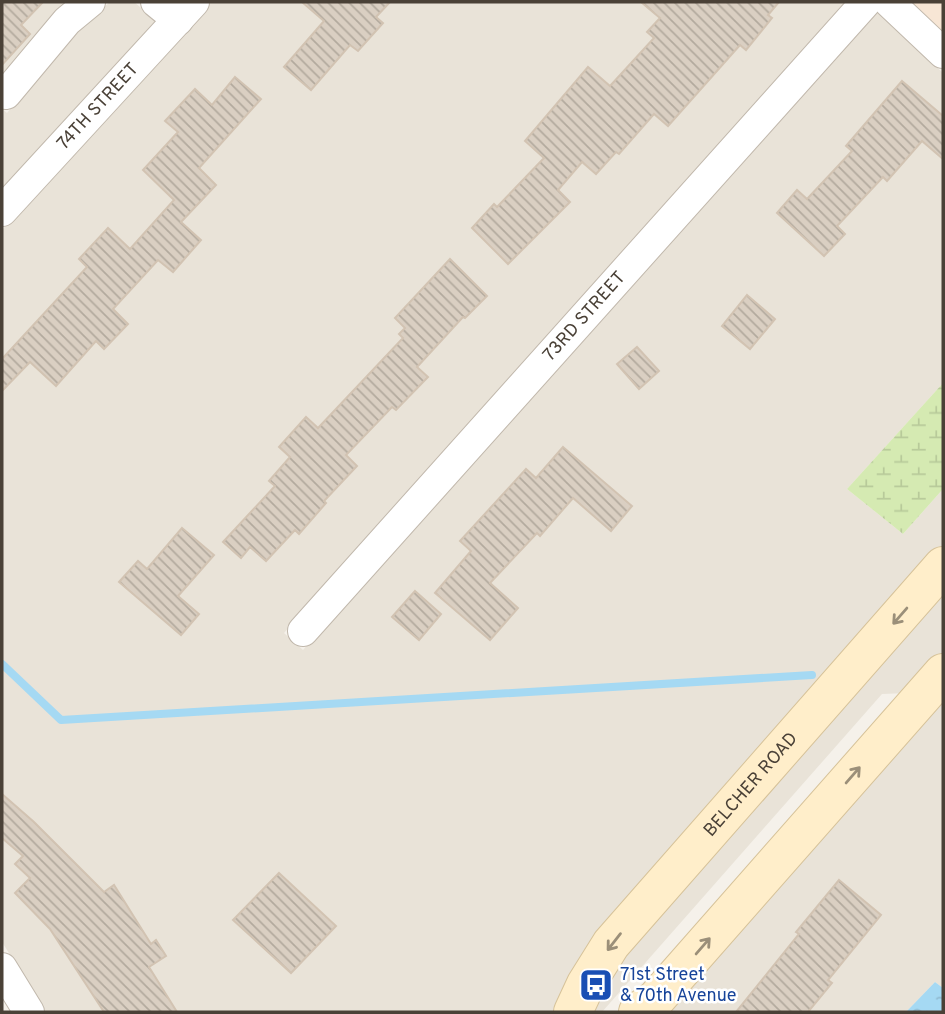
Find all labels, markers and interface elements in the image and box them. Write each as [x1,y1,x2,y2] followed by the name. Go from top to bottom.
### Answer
[52,58,144,155] street label: 74TH STREET
[538,267,631,366] street label: 73RD STREET
[892,606,908,624] one-way arrow
[699,728,803,842] street label: BELCHER ROAD
[845,767,861,785] one-way arrow
[606,932,621,951] one-way arrow
[694,938,711,955] one-way arrow
[620,964,736,1008] place label: 71st Street & 70th Avenue
[577,966,615,1004] bus stop icon: 71st Street & 70th Avenue

